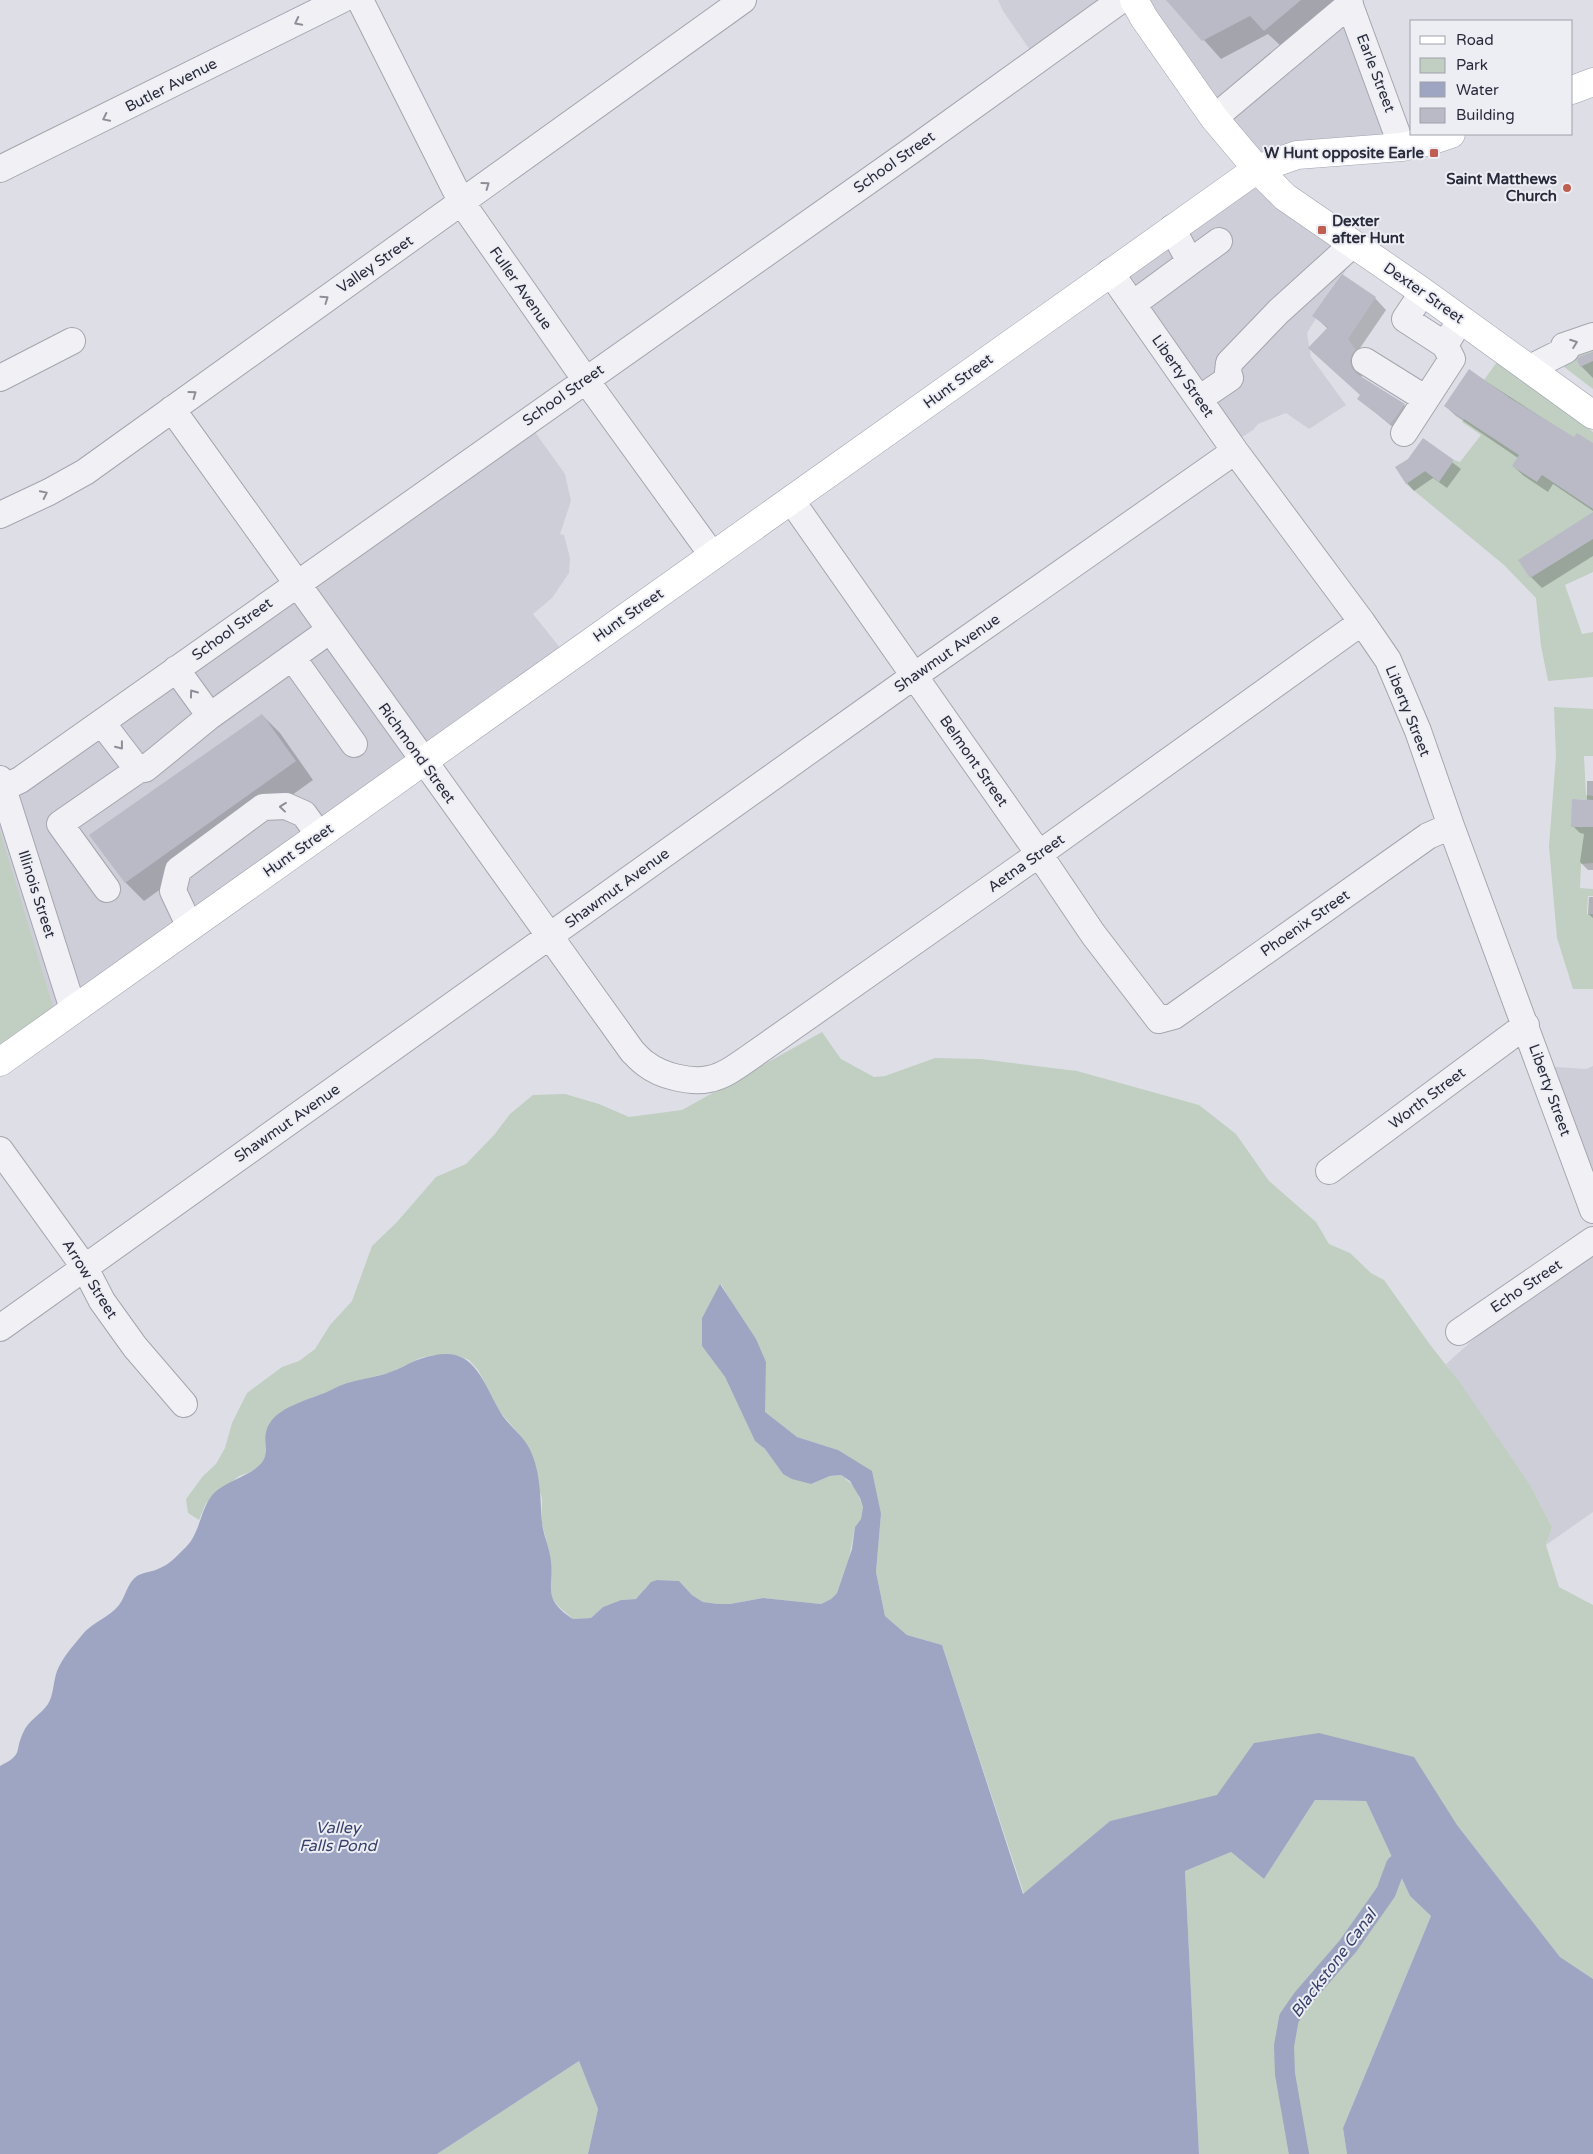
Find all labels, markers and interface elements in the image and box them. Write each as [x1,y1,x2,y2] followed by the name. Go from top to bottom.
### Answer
[294,16,303,26] one-way arrow
[1410,20,1573,135] legend
[1353,31,1399,115] street label: Earle Street
[1456,31,1494,49] text: Road
[122,54,220,116] street label: Butler Avenue
[1456,56,1488,74] text: Park
[1456,81,1499,99] text: Water
[1456,106,1515,124] text: Building
[102,112,111,122] one-way arrow
[850,127,938,197] street label: School Street
[1264,144,1425,163] place label: W Hunt opposite Earle
[1428,147,1440,159] marker: W Hunt opposite Earle
[1446,170,1557,205] place label: Saint Matthews Church
[481,182,490,191] one-way arrow
[1561,182,1573,194] marker: Saint Matthews Church
[1332,212,1405,247] place label: Dexter after Hunt
[1316,224,1328,236] marker: Dexter after Hunt
[333,231,417,297] street label: Valley Street
[486,243,556,333] street label: Fuller Avenue
[1380,259,1468,328] street label: Dexter Street
[319,296,329,305] one-way arrow
[1148,331,1218,421] street label: Liberty Street
[1569,339,1578,349] one-way arrow
[920,350,997,412] street label: Hunt Street
[519,360,607,430] street label: School Street
[187,391,196,399] one-way arrow
[39,490,48,500] one-way arrow
[589,584,667,646] street label: Hunt Street
[188,594,276,664] street label: School Street
[891,610,1003,696] street label: Shawmut Avenue
[1382,663,1435,759] street label: Liberty Street
[190,689,199,699] one-way arrow
[375,699,460,807] street label: Richmond Street
[936,712,1012,810] street label: Belmont Street
[114,740,123,750] one-way arrow
[278,802,286,813] one-way arrow
[259,819,337,881] street label: Hunt Street
[984,830,1068,896] street label: Aetna Street
[561,844,673,932] street label: Shawmut Avenue
[14,848,60,940] street label: Illinois Street
[1257,886,1353,960] street label: Phoenix Street
[1525,1042,1575,1139] street label: Liberty Street
[1385,1063,1469,1133] street label: Worth Street
[231,1080,343,1166] street label: Shawmut Avenue
[59,1236,122,1322] street label: Arrow Street
[1487,1255,1565,1316] street label: Echo Street
[299,1818,379,1856] water label: Valley Falls Pond
[1287,1904,1382,2022] water label: Blackstone Canal

